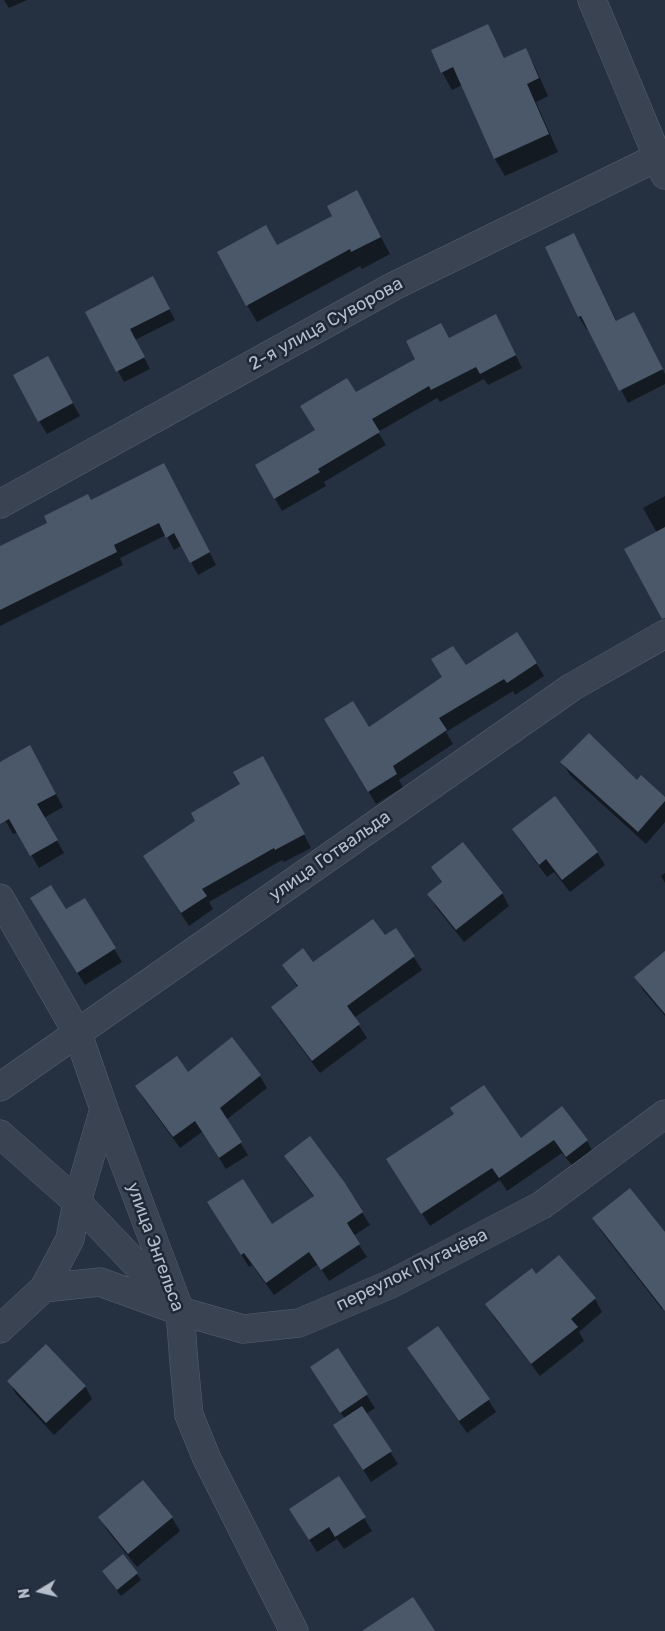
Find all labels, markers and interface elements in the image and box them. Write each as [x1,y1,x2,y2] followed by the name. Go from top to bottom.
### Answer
[245,273,407,375] street label: 2-я улица Суворова
[265,806,395,906] street label: улица Готвальда
[122,1180,188,1314] street label: улица Энгельса
[333,1224,491,1316] street label: переулок Пугачёва
[15,1566,65,1616] north arrow
[16,1587,34,1600] text: N

